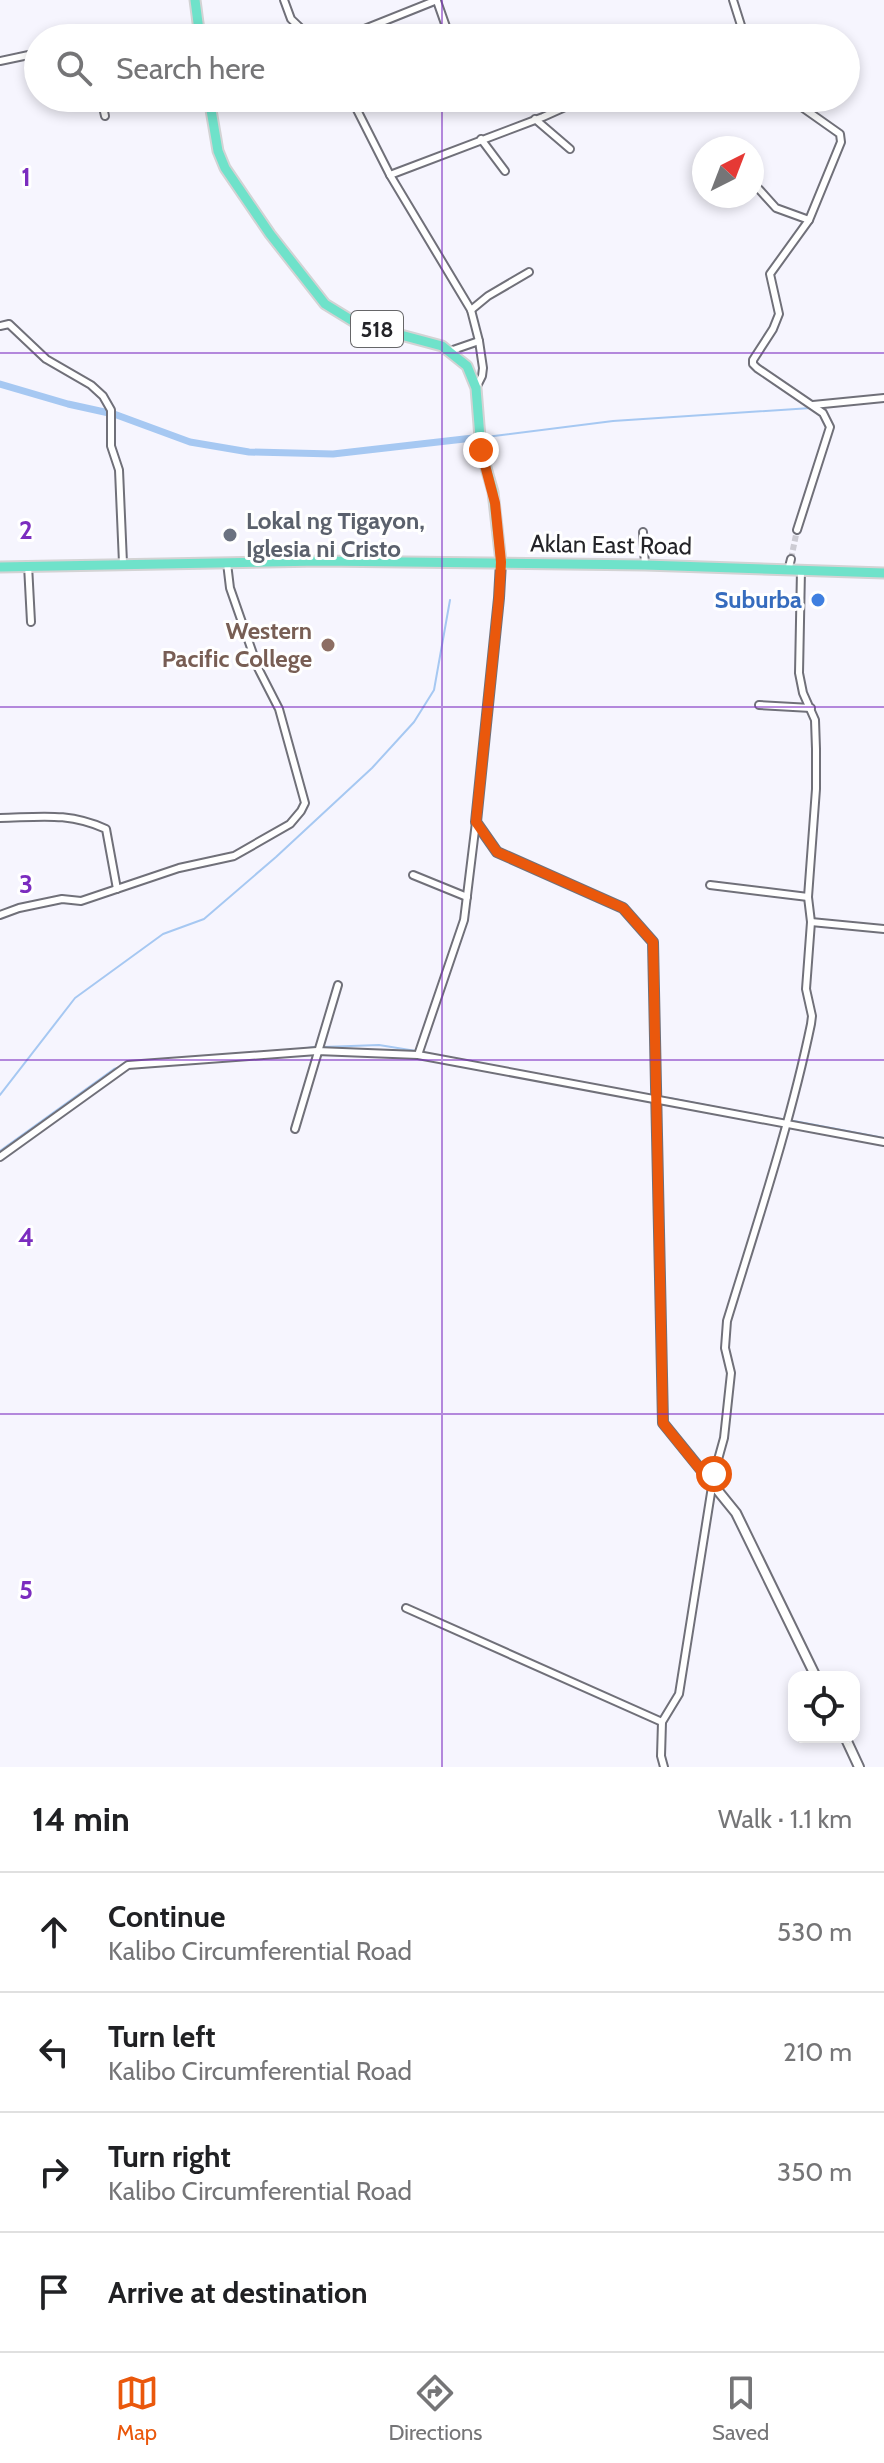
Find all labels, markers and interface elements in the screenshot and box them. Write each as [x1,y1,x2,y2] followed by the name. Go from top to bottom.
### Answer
[24,24,860,112] search box
[52,46,96,90] icon: search
[116,50,265,87] text: Search here
[692,136,764,208] north arrow
[21,161,31,193] text: 1
[351,311,403,347] road number: 518
[463,432,499,468] route end
[246,506,425,563] place label: Lokal ng Tigayon, Iglesia ni Cristo
[19,514,33,546] text: 2
[221,526,239,544] marker: Lokal ng Tigayon, Iglesia ni Cristo
[530,529,692,560] street label: Aklan East Road
[714,585,802,614] place label: Suburba
[809,591,827,609] marker: Suburba
[162,616,312,673] place label: Western Pacific College
[319,636,337,654] marker: Western Pacific College
[19,868,33,900] text: 3
[18,1221,34,1253] text: 4
[696,1456,732,1492] route start
[19,1574,33,1606] text: 5
[788,1671,860,1743] map controls
[788,1671,860,1743] button: locate
[32,1798,130,1840] text: 14 min
[718,1803,852,1835] text: Walk · 1.1 km
[108,1898,225,1935] text: Continue
[32,1910,76,1954] icon: ahead
[777,1916,852,1948] text: 530 m
[108,1935,412,1967] text: Kalibo Circumferential Road
[108,2018,216,2055] text: Turn left
[32,2030,76,2074] icon: left
[783,2036,852,2068] text: 210 m
[108,2055,412,2087] text: Kalibo Circumferential Road
[108,2138,231,2175] text: Turn right
[32,2150,76,2194] icon: right
[777,2156,852,2188] text: 350 m
[108,2175,412,2207] text: Kalibo Circumferential Road
[32,2270,76,2314] icon: arrive
[108,2274,368,2311] text: Arrive at destination
[115,2371,159,2446] tab: Map
[388,2371,482,2446] tab: Directions
[712,2371,769,2446] tab: Saved

